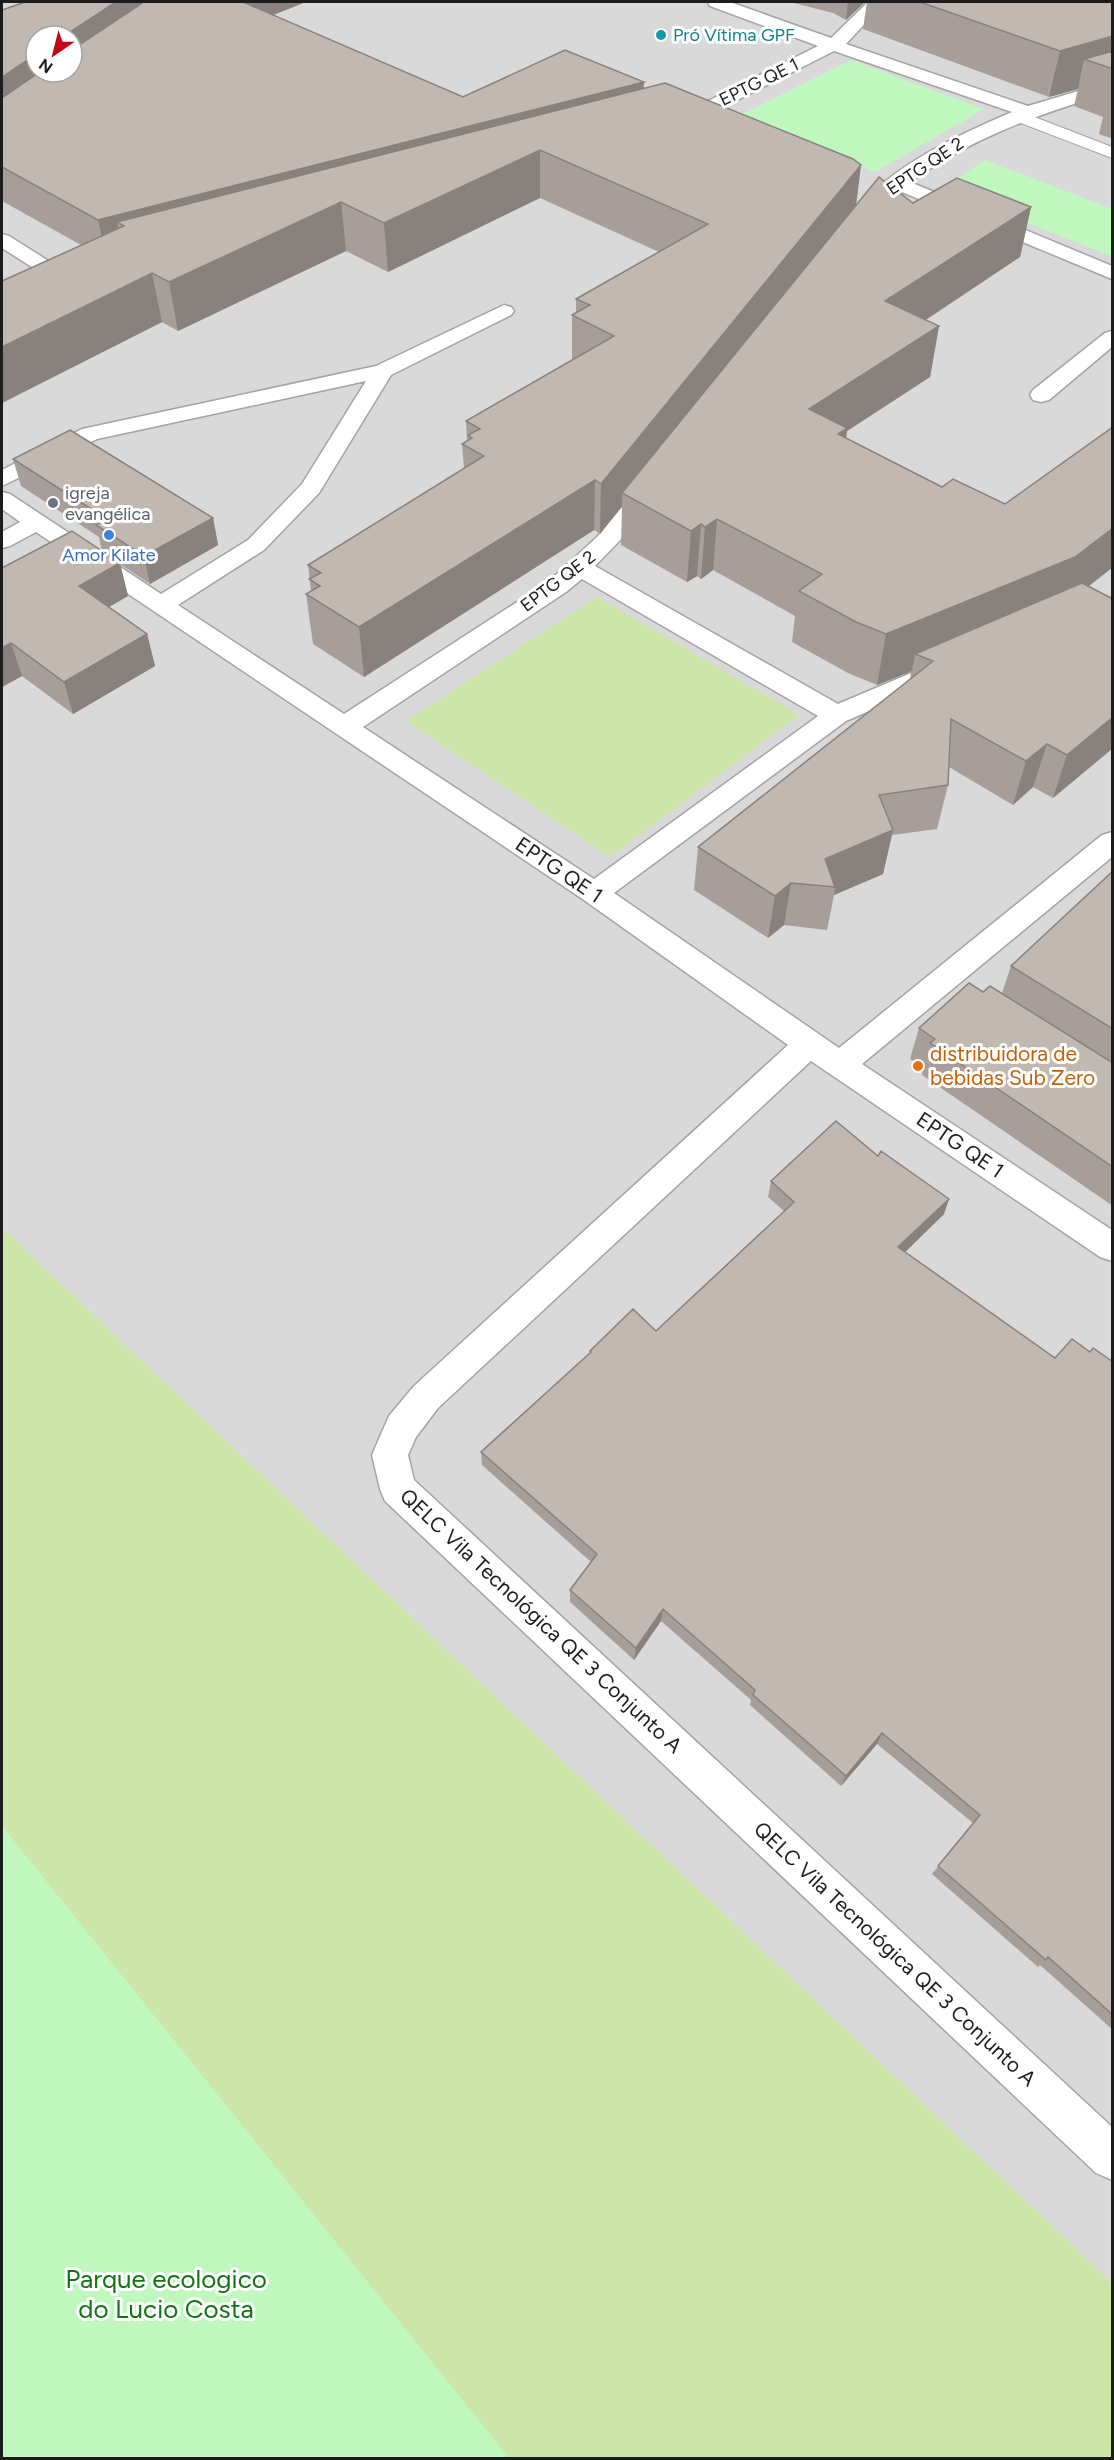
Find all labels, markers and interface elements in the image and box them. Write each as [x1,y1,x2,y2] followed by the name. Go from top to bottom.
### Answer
[24,24,84,84] north arrow
[673,24,795,46] place label: Pró Vítima GPF
[654,28,668,42] marker: Pró Vítima GPF
[716,53,802,111] street label: EPTG QE 1
[35,55,56,77] text: N
[882,132,968,200] street label: EPTG QE 2
[65,482,150,525] place label: igreja evangélica
[46,496,60,510] marker: igreja evangélica
[102,528,116,542] marker: Amor Kilate
[62,544,156,566] place label: Amor Kilate
[516,546,600,616] street label: EPTG QE 2
[511,831,608,908] street label: EPTG QE 1
[930,1041,1095,1090] place label: distribuidora de bebidas Sub Zero
[911,1059,925,1073] marker: distribuidora de bebidas Sub Zero
[912,1106,1009,1183] street label: EPTG QE 1
[395,1483,688,1758] street label: QELC Vila Tecnológica QE 3 Conjunto A
[749,1816,1042,2091] street label: QELC Vila Tecnológica QE 3 Conjunto A
[65,2263,267,2325] park label: Parque ecologico do Lucio Costa

